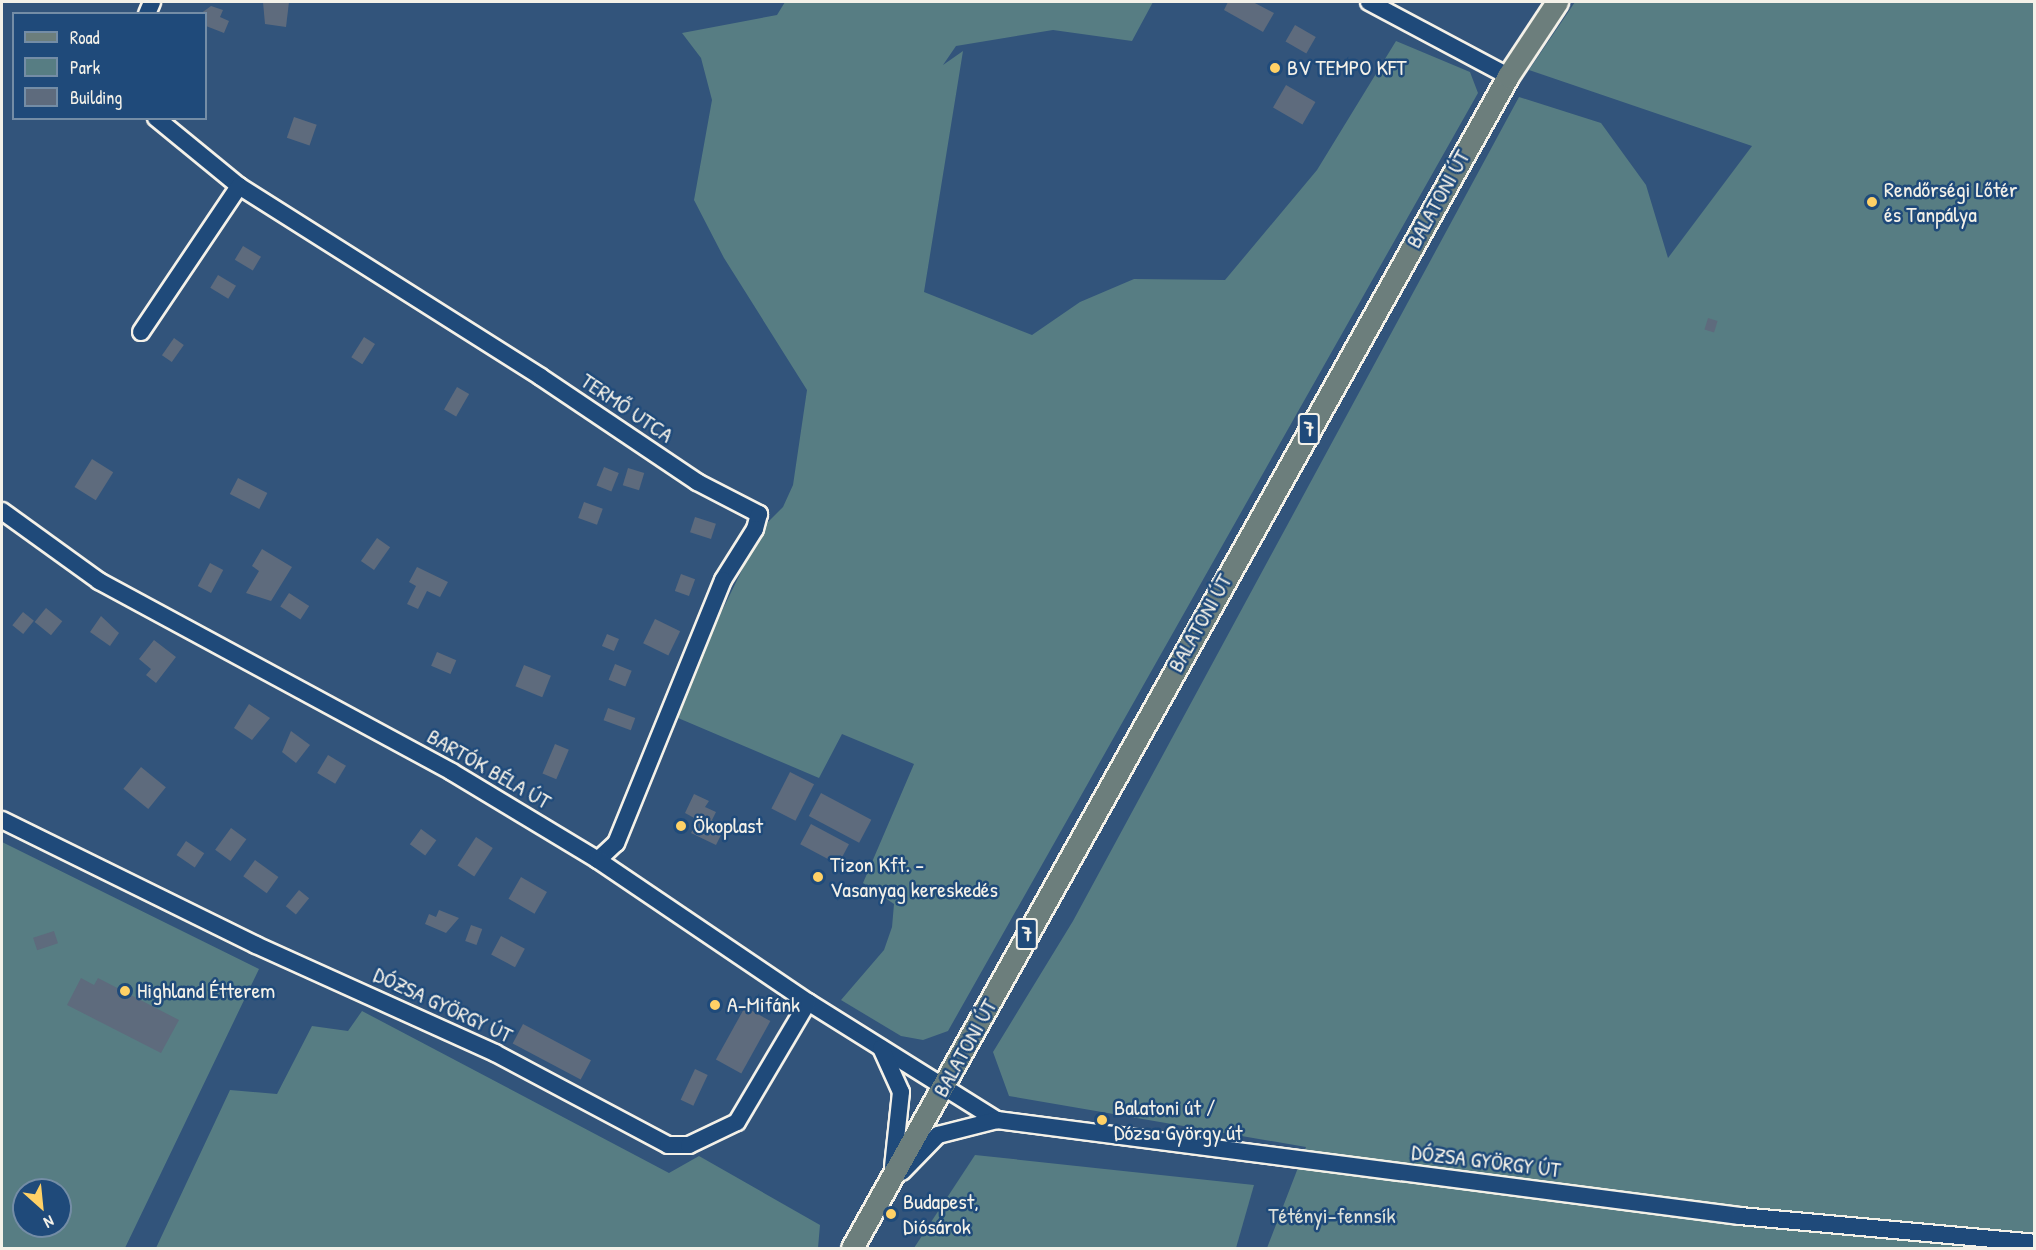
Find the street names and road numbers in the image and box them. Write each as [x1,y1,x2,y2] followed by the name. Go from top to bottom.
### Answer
[1400,146,1476,252] street label: BALATONI ÚT
[576,368,678,448] street label: TERMŐ UTCA
[1297,411,1321,447] road number: 7
[1162,570,1238,676] street label: BALATONI ÚT
[423,723,555,815] street label: BARTÓK BÉLA ÚT
[1015,916,1039,952] road number: 7
[369,961,517,1049] street label: DÓZSA GYÖRGY ÚT
[927,995,1003,1101] street label: BALATONI ÚT
[1410,1139,1562,1183] street label: DÓZSA GYÖRGY ÚT

